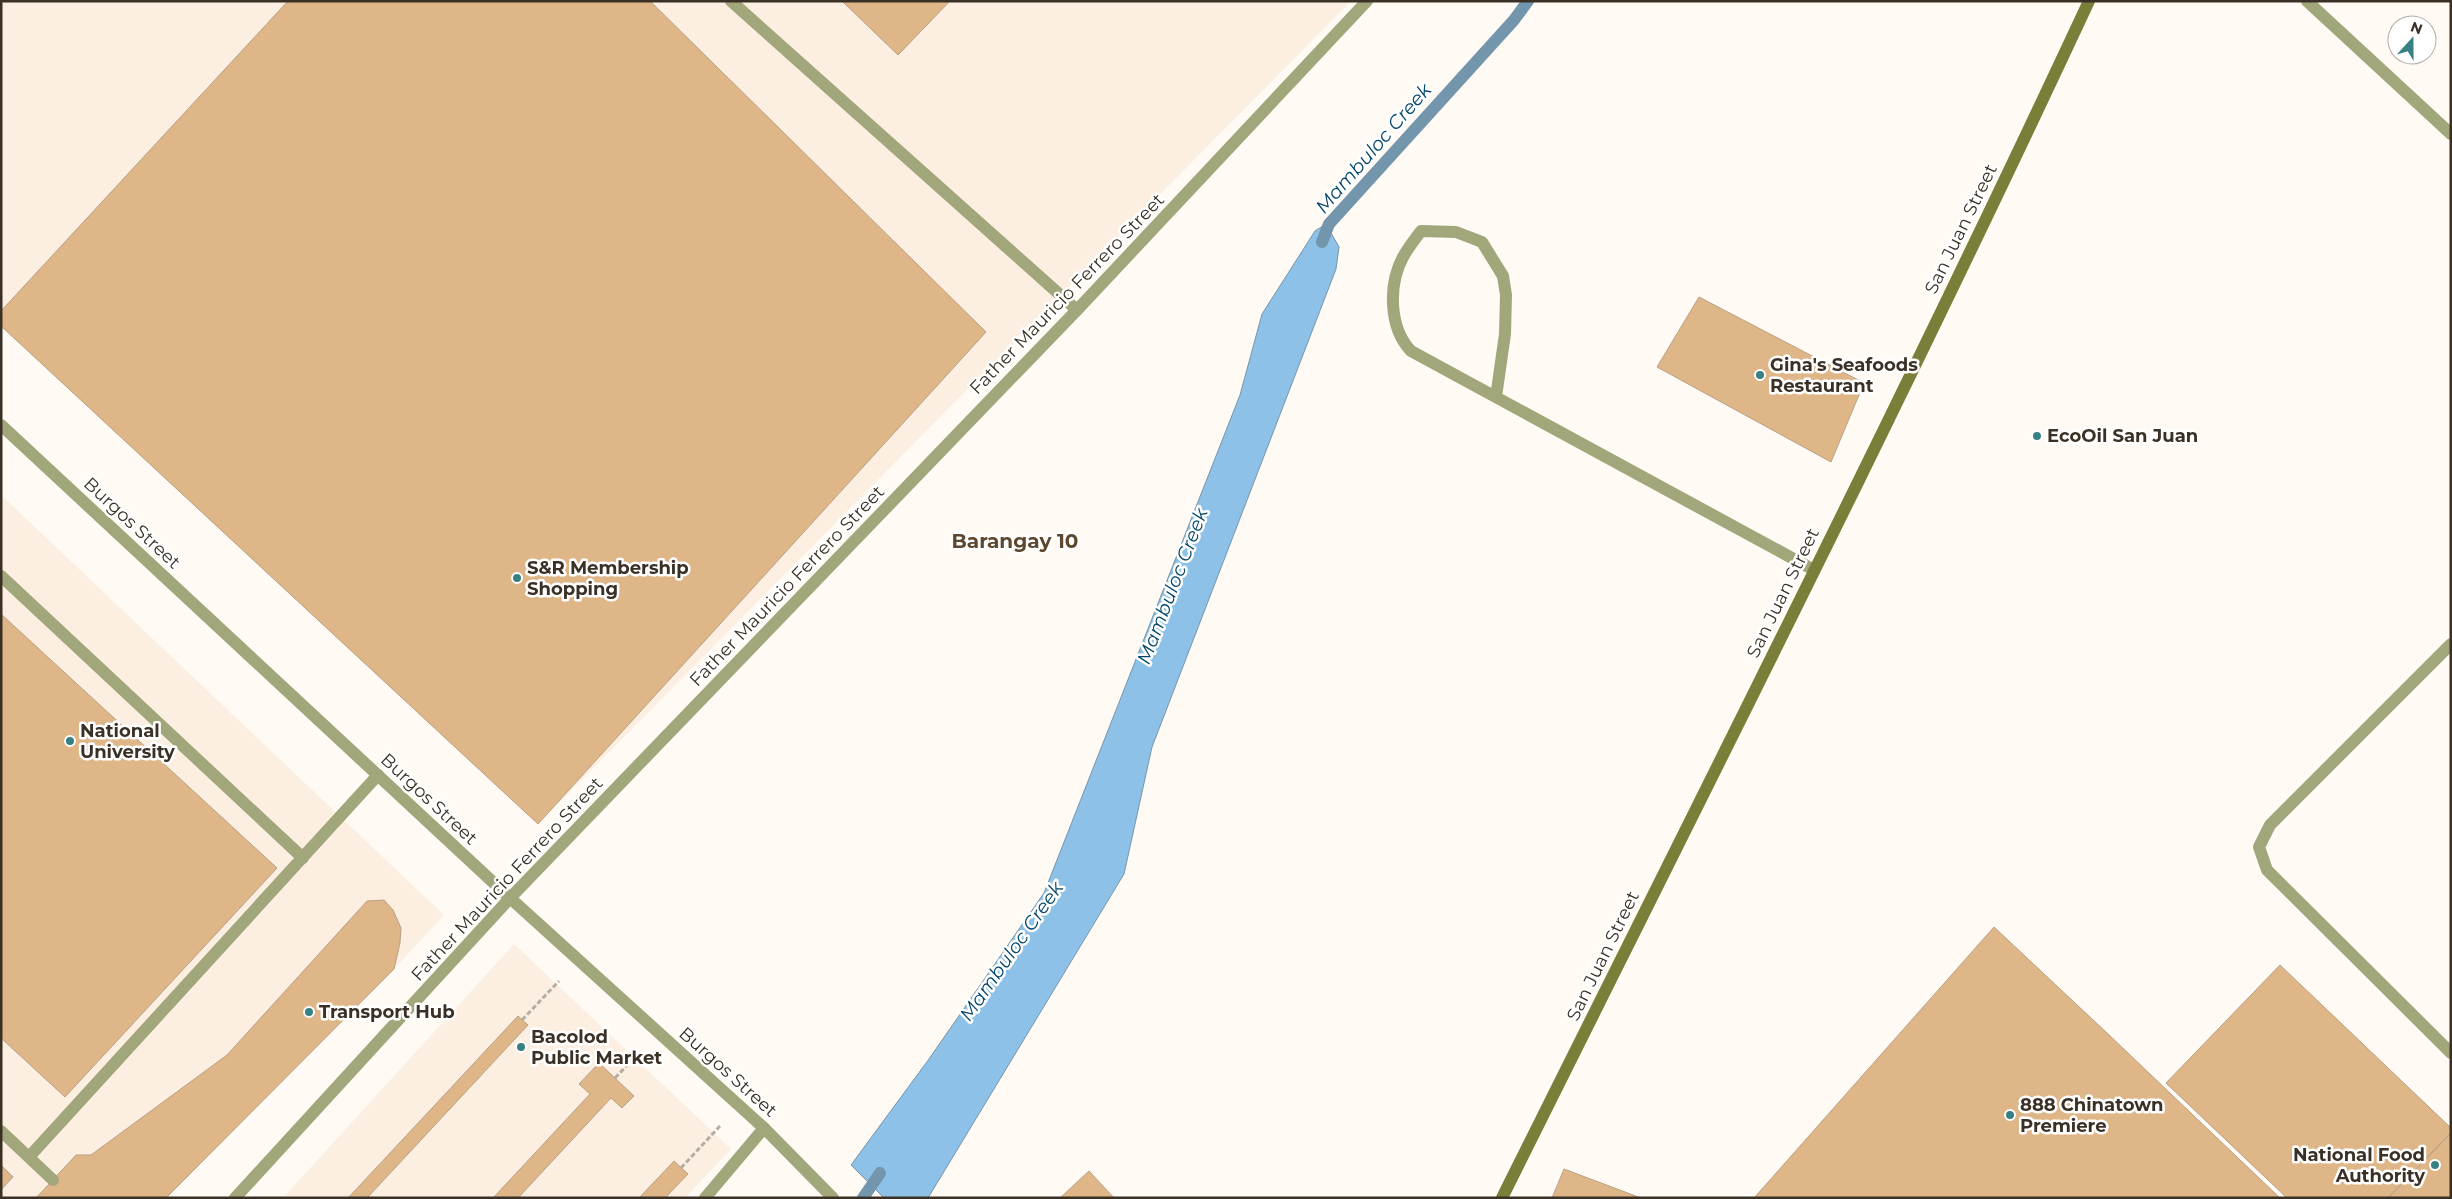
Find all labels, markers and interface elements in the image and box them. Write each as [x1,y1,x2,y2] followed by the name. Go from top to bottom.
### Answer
[2387,15,2437,65] north arrow
[2408,17,2425,38] text: N
[1311,78,1437,218] water label: Mambuloc Creek
[1920,161,2002,297] street label: San Juan Street
[965,189,1169,399] street label: Father Mauricio Ferrero Street
[1770,354,1918,397] place label: Gina's Seafoods Restaurant
[1754,369,1766,381] marker: Gina's Seafoods Restaurant
[2047,425,2198,447] place label: EcoOil San Juan
[2031,430,2043,442] marker: EcoOil San Juan
[79,473,185,573] street label: Burgos Street
[685,481,889,691] street label: Father Mauricio Ferrero Street
[1132,504,1213,667] water label: Mambuloc Creek
[1742,525,1824,661] street label: San Juan Street
[952,529,1078,553] district label: Barangay 10
[527,557,689,600] place label: S&R Membership Shopping
[511,572,523,584] marker: S&R Membership Shopping
[80,720,175,763] place label: National University
[64,735,76,747] marker: National University
[376,749,482,849] street label: Burgos Street
[407,772,607,986] street label: Father Mauricio Ferrero Street
[955,877,1069,1025] water label: Mambuloc Creek
[1562,888,1644,1024] street label: San Juan Street
[319,1001,455,1023] place label: Transport Hub
[303,1006,315,1018] marker: Transport Hub
[674,1022,782,1122] street label: Burgos Street
[531,1026,662,1069] place label: Bacolod Public Market
[515,1041,527,1053] marker: Bacolod Public Market
[2020,1094,2164,1137] place label: 888 Chinatown Premiere
[2004,1109,2016,1121] marker: 888 Chinatown Premiere
[2293,1144,2425,1187] place label: National Food Authority
[2429,1159,2441,1171] marker: National Food Authority

